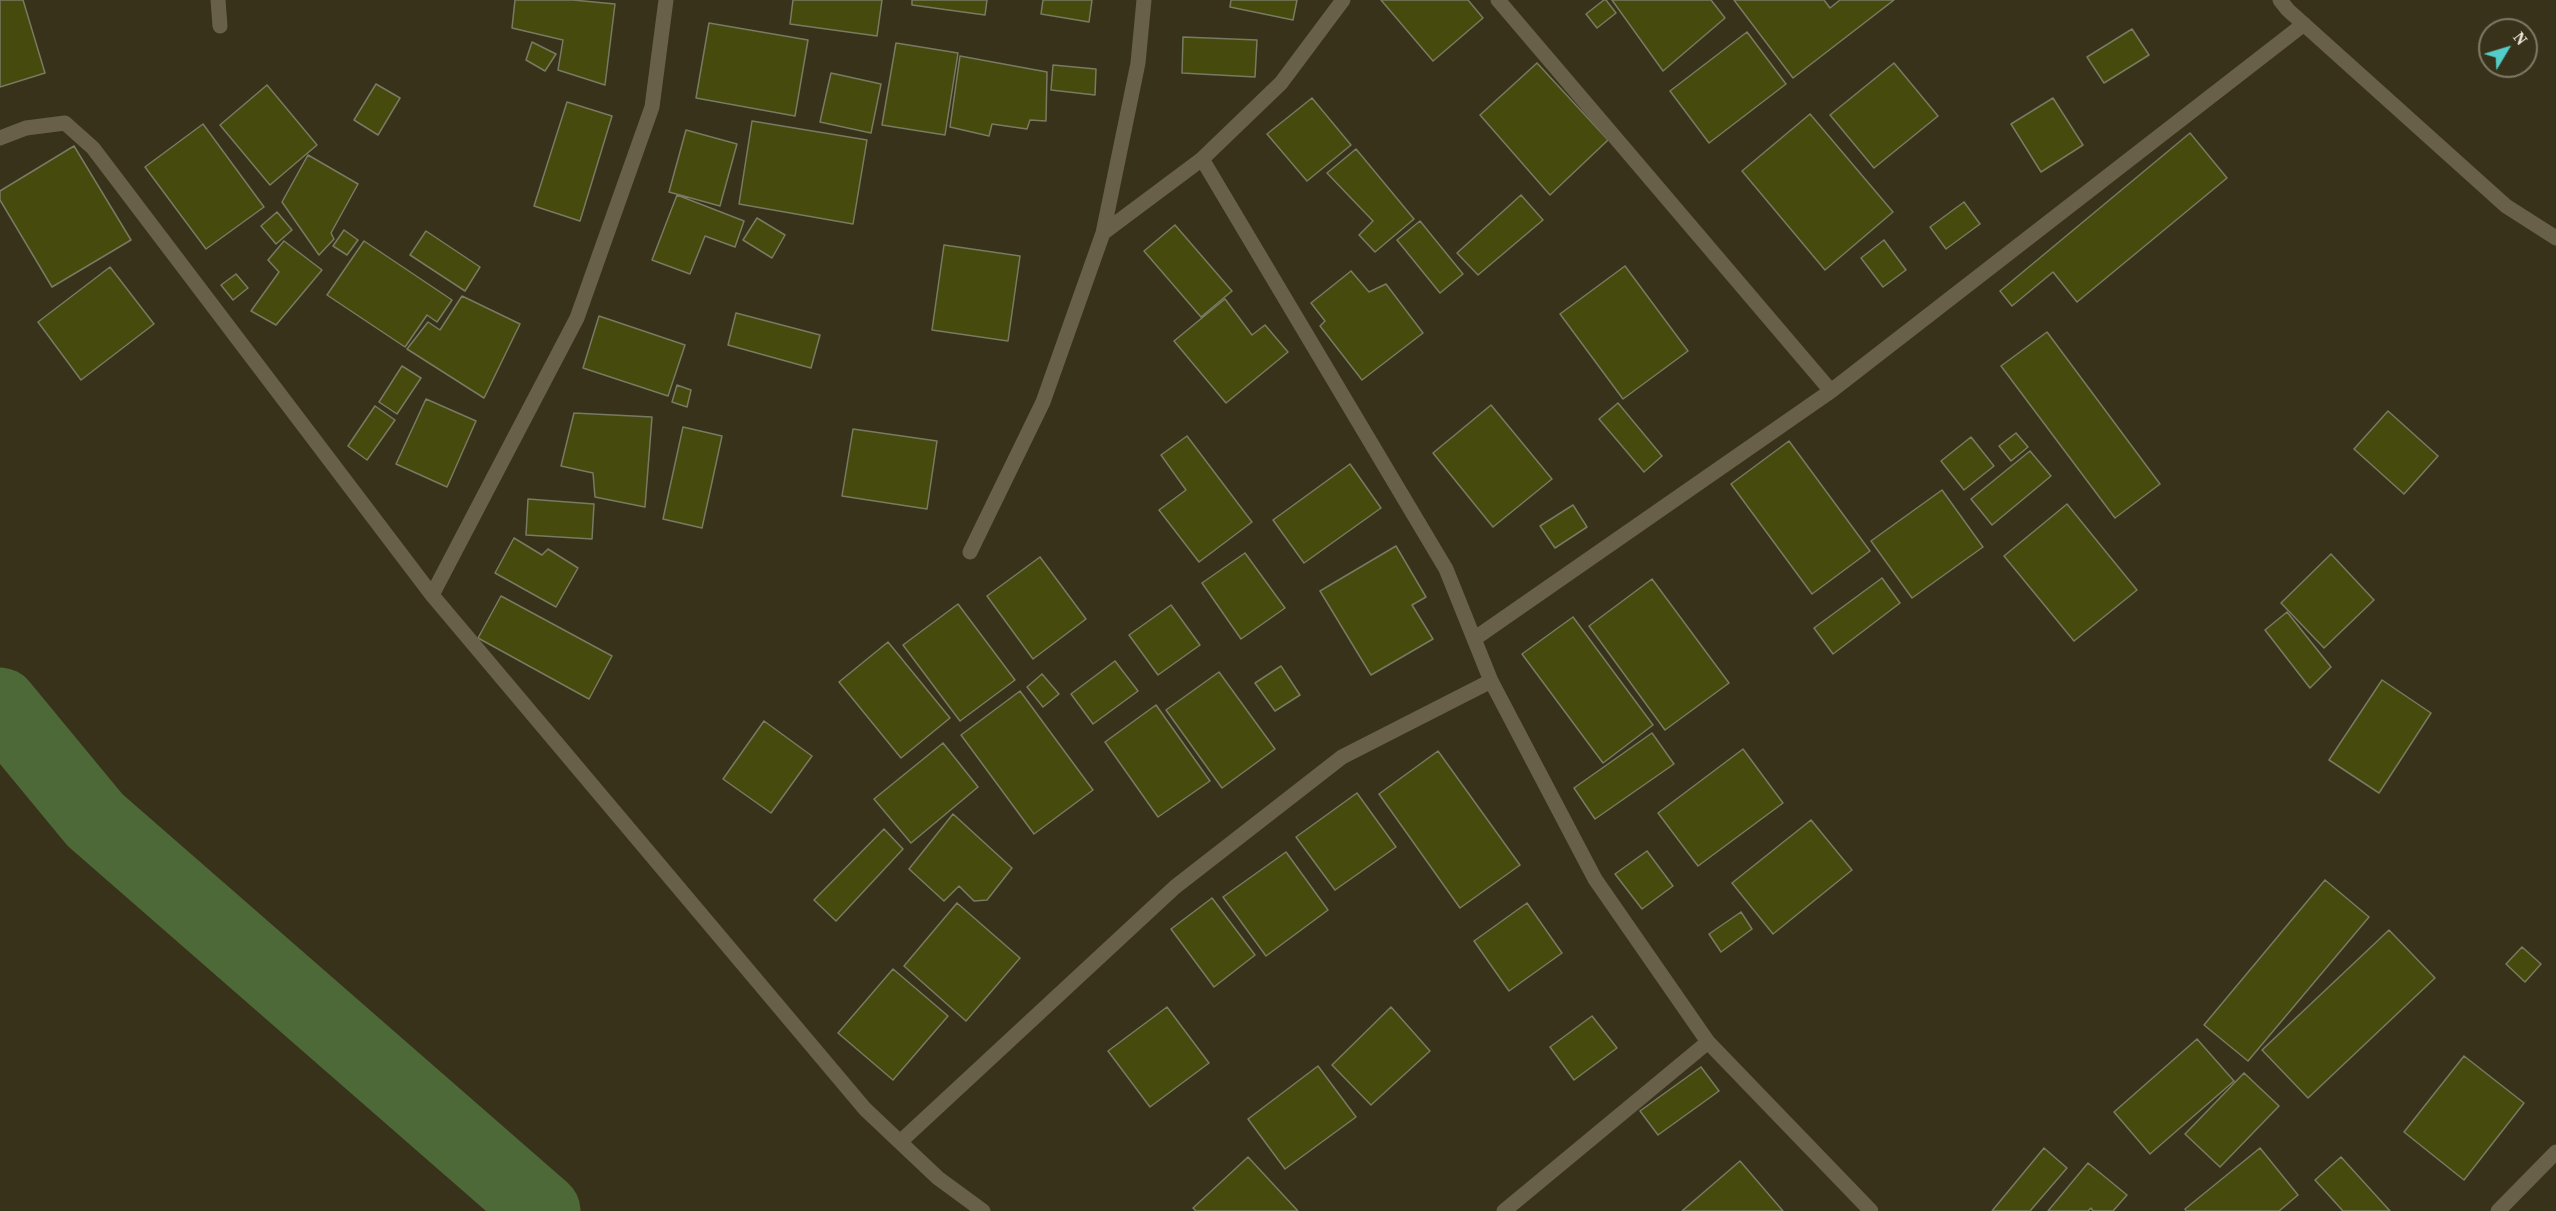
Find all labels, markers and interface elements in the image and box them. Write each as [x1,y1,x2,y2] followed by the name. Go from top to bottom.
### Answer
[2478,18,2538,78] north arrow
[2508,27,2533,50] text: N

